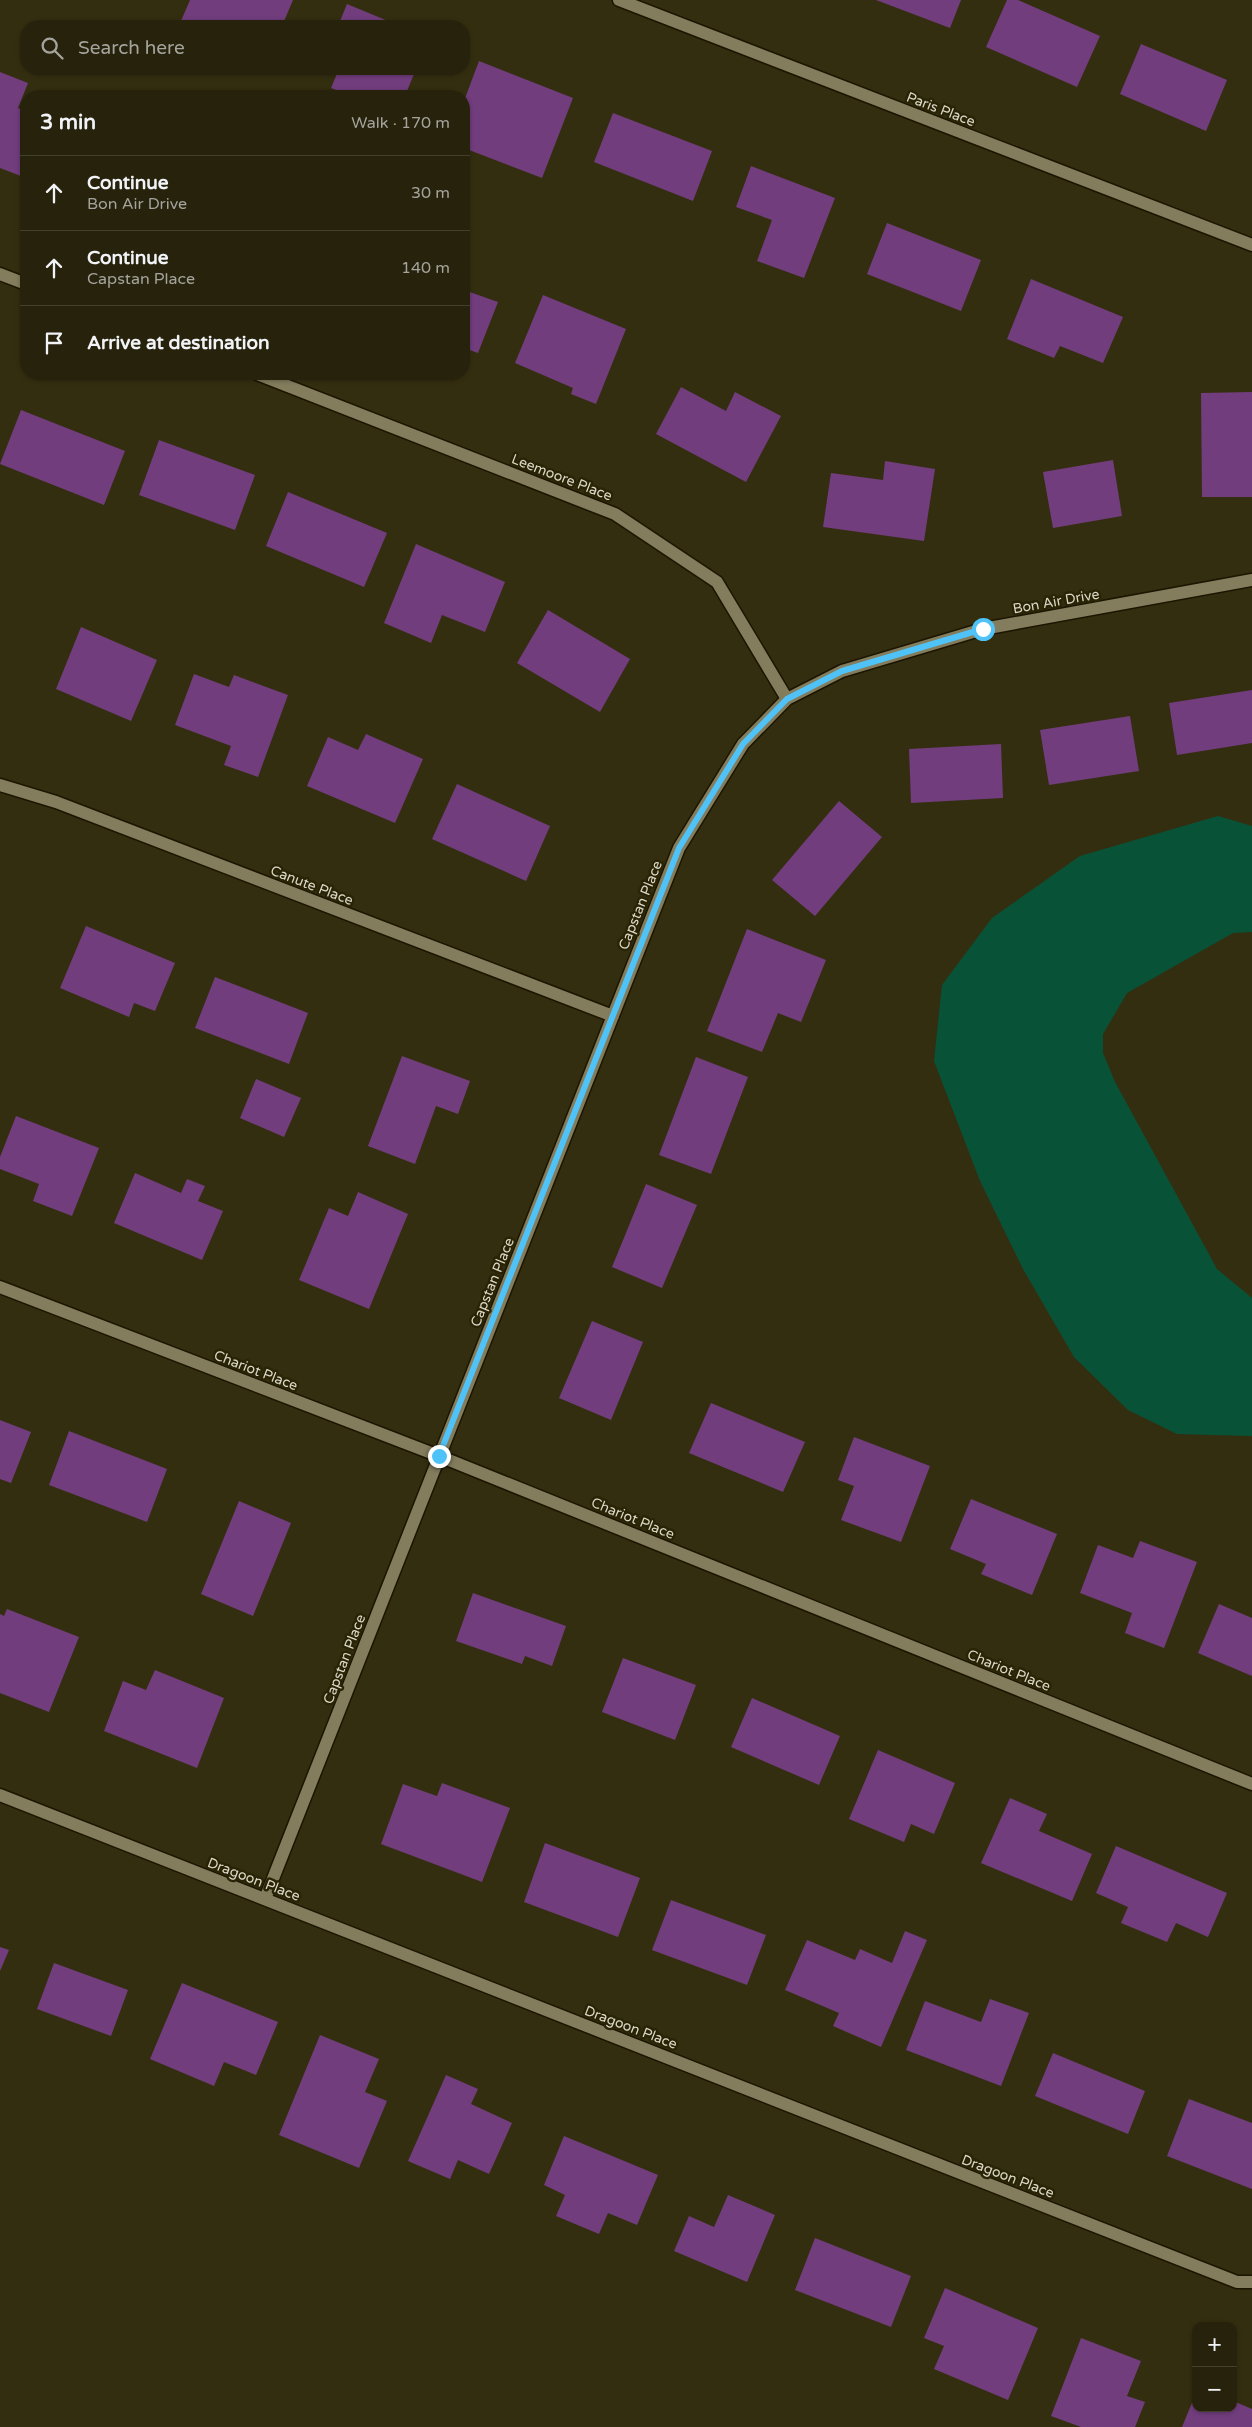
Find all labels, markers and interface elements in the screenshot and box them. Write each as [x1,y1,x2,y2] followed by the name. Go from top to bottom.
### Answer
[20,20,470,75] search box
[38,34,66,62] icon: search
[78,37,185,59] text: Search here
[904,89,978,130] street label: Paris Place
[40,110,96,135] text: 3 min
[351,113,450,133] text: Walk · 170 m
[87,172,169,194] text: Continue
[40,179,68,207] icon: ahead
[411,183,450,203] text: 30 m
[87,194,187,214] text: Bon Air Drive
[87,247,169,269] text: Continue
[40,254,68,282] icon: ahead
[401,258,450,278] text: 140 m
[87,269,195,289] text: Capstan Place
[40,329,68,357] icon: arrive
[87,332,270,354] text: Arrive at destination
[509,450,615,505] street label: Leemoore Place
[1011,586,1101,617] street label: Bon Air Drive
[972,618,995,641] route start
[615,858,666,952] street label: Capstan Place
[268,862,356,909] street label: Canute Place
[467,1235,518,1329] street label: Capstan Place
[211,1347,300,1394] street label: Chariot Place
[428,1445,451,1468] route end
[589,1494,677,1543] street label: Chariot Place
[320,1612,369,1706] street label: Capstan Place
[965,1646,1053,1695] street label: Chariot Place
[205,1854,303,1905] street label: Dragoon Place
[582,2002,680,2053] street label: Dragoon Place
[959,2151,1057,2202] street label: Dragoon Place
[1192,2322,1237,2412] map controls
[1192,2322,1237,2367] button: +
[1192,2367,1237,2412] button: −

